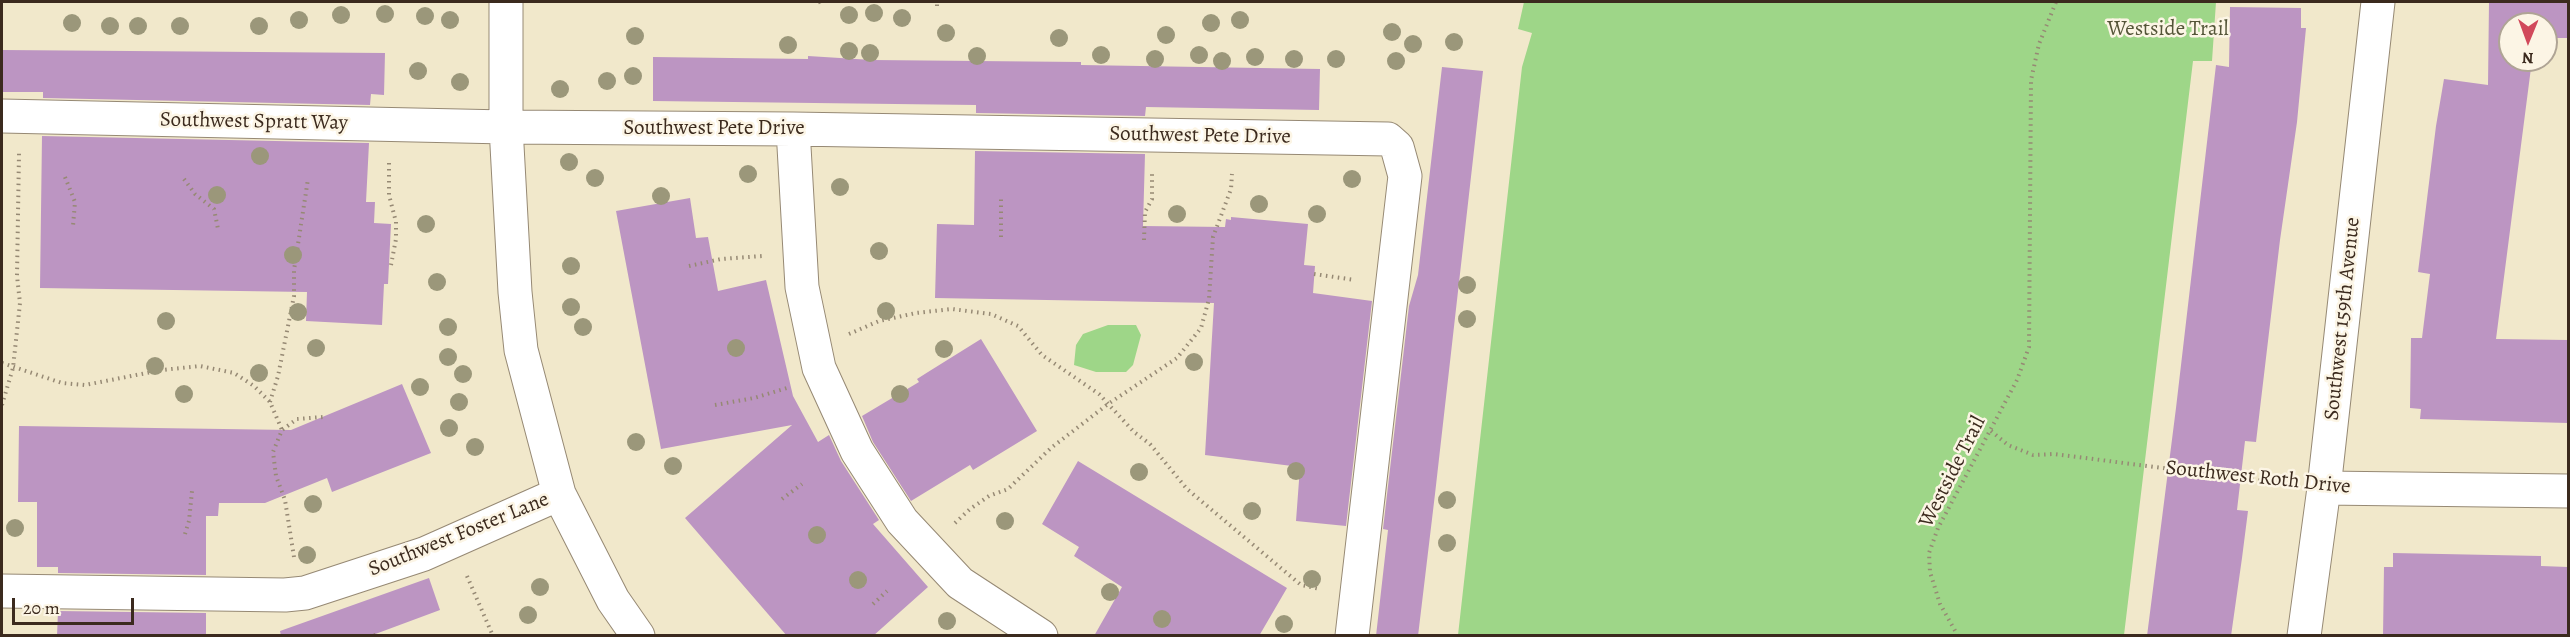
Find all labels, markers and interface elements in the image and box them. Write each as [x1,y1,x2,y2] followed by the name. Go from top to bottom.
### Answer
[2498,12,2558,72] north arrow
[2107,17,2229,43] park label: Westside Trail
[2522,47,2534,69] text: N
[160,108,348,136] street label: Southwest Spratt Way
[623,116,805,142] street label: Southwest Pete Drive
[1109,122,1291,150] street label: Southwest Pete Drive
[2320,216,2366,422] street label: Southwest 159th Avenue
[1914,412,1992,532] street label: Westside Trail
[2164,456,2352,500] street label: Southwest Roth Drive
[365,487,553,583] street label: Southwest Foster Lane
[15,586,136,624] scale bar
[23,596,60,620] text: 20 m

